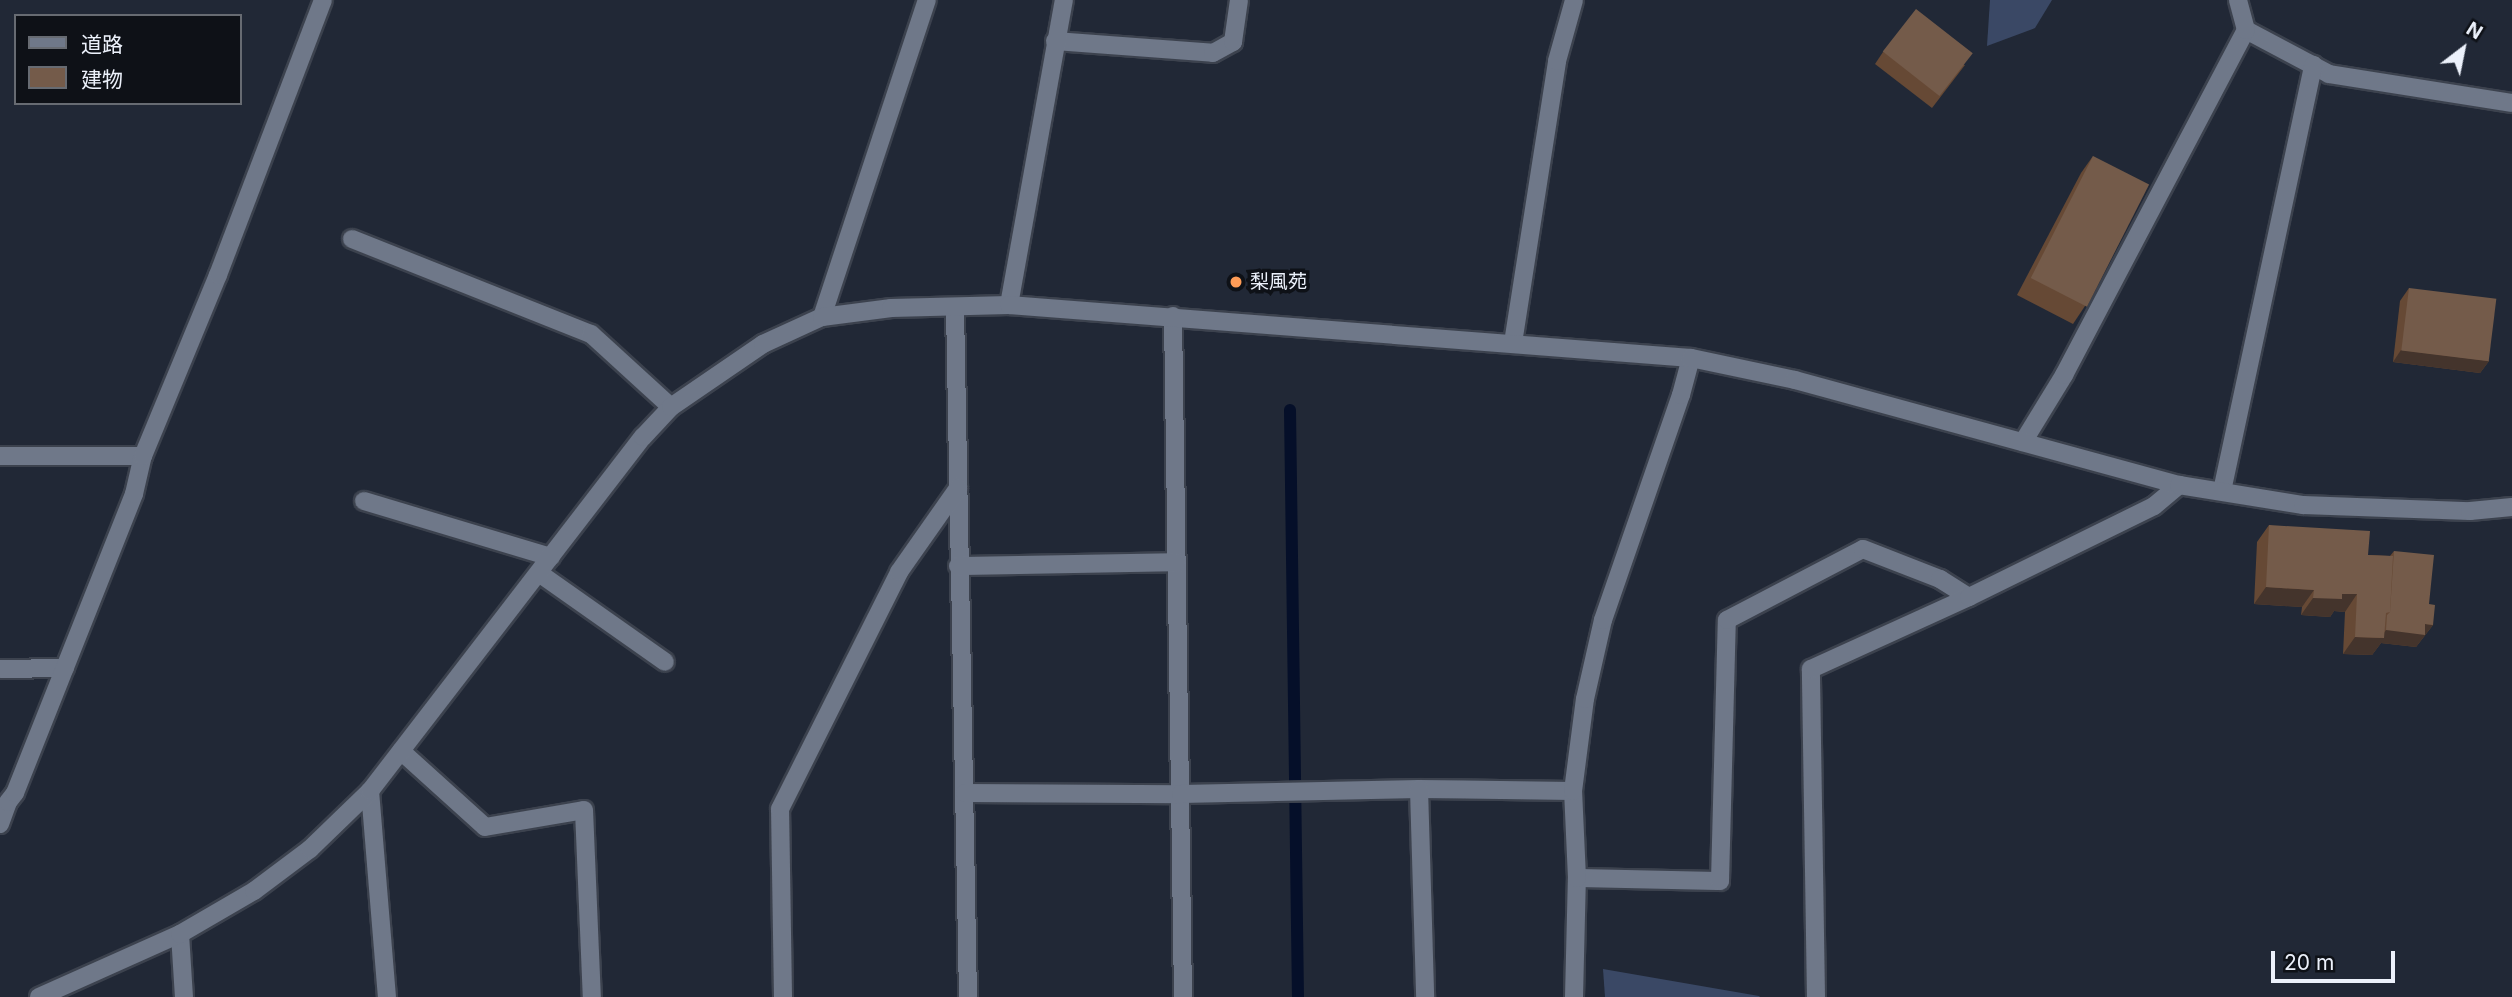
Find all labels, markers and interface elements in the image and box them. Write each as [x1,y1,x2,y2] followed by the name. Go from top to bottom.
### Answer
[14,14,242,105] legend
[2428,14,2498,84] north arrow
[2462,17,2487,44] text: N
[81,32,123,57] text: 道路
[81,67,123,92] text: 建物
[1250,271,1307,293] place label: 梨風苑
[1228,274,1244,290] marker: 梨風苑
[2274,937,2398,981] scale bar
[2284,950,2334,975] text: 20 m

